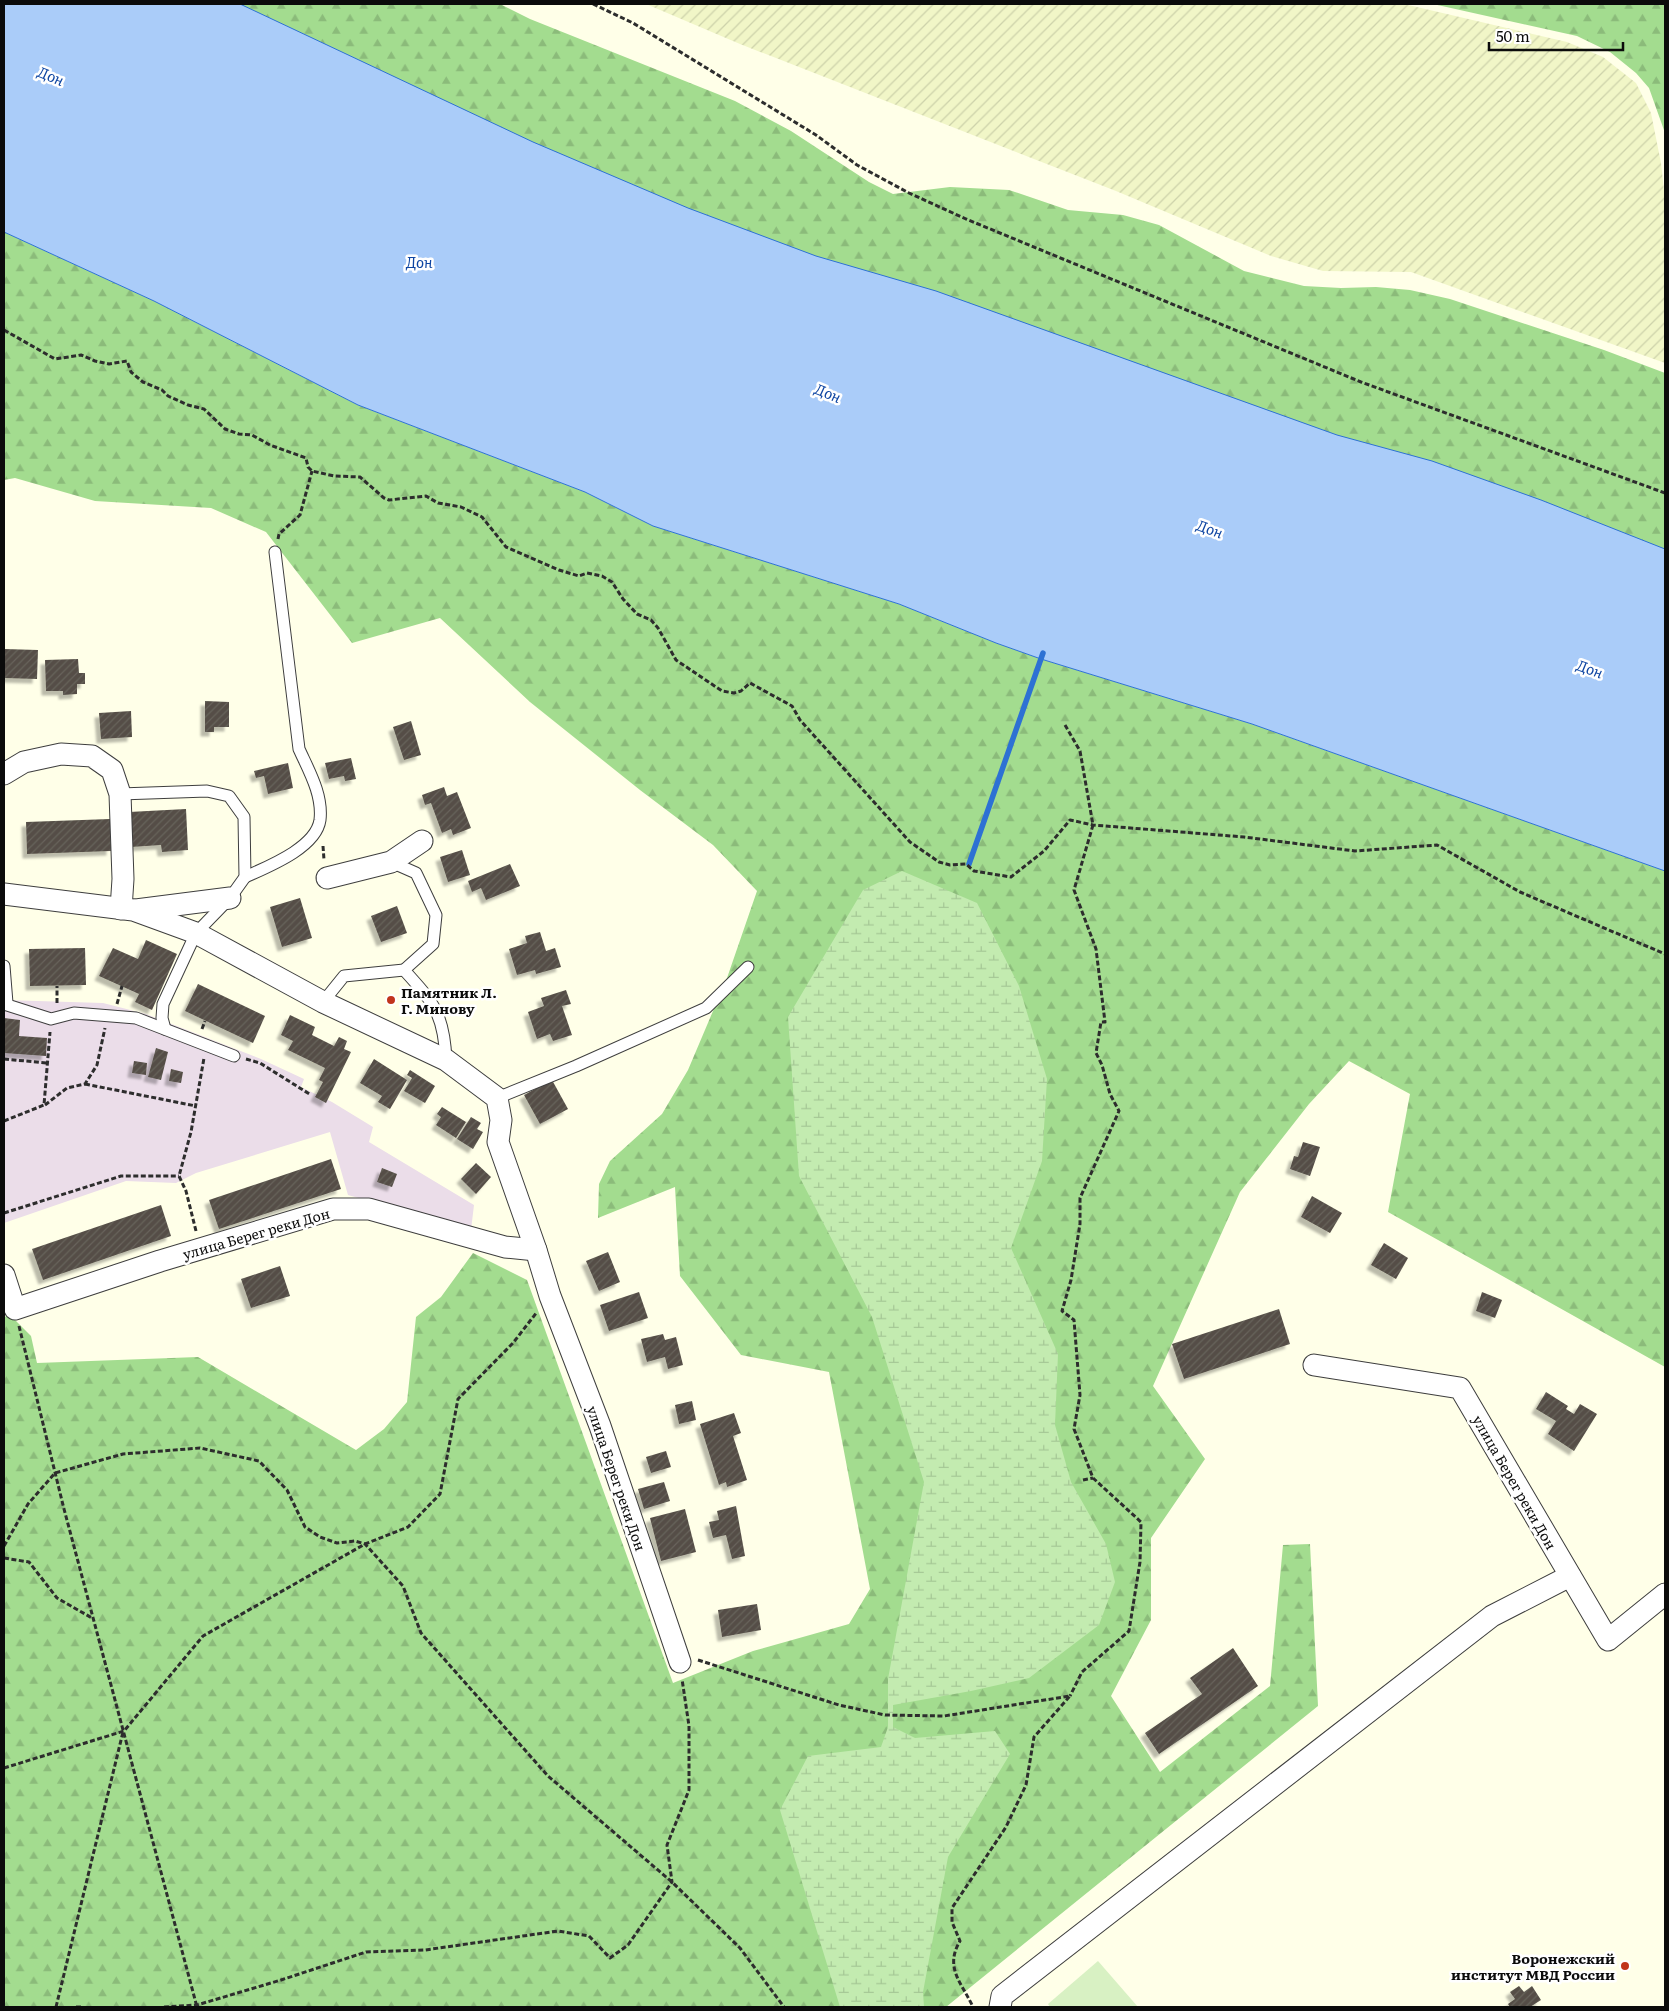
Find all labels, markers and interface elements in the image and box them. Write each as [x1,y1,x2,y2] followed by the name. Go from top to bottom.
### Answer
[1489,20,1623,52] scale bar
[1496,24,1530,47] text: 50 m
[34,59,68,91] water label: Дон
[405,250,433,273] water label: Дон
[811,376,845,408] water label: Дон
[1193,513,1227,544] water label: Дон
[1573,653,1607,684] water label: Дон
[401,982,497,1018] place label: Памятник Л. Г. Минову
[385,994,397,1006] marker: Памятник Л. Г. Минову
[180,1202,332,1264] street label: улица Берег реки Дон
[583,1403,651,1553] street label: улица Берег реки Дон
[1468,1411,1562,1553] street label: улица Берег реки Дон
[1451,1948,1615,1984] place label: Воронежский институт МВД России
[1619,1960,1631,1972] marker: Воронежский институт МВД России

